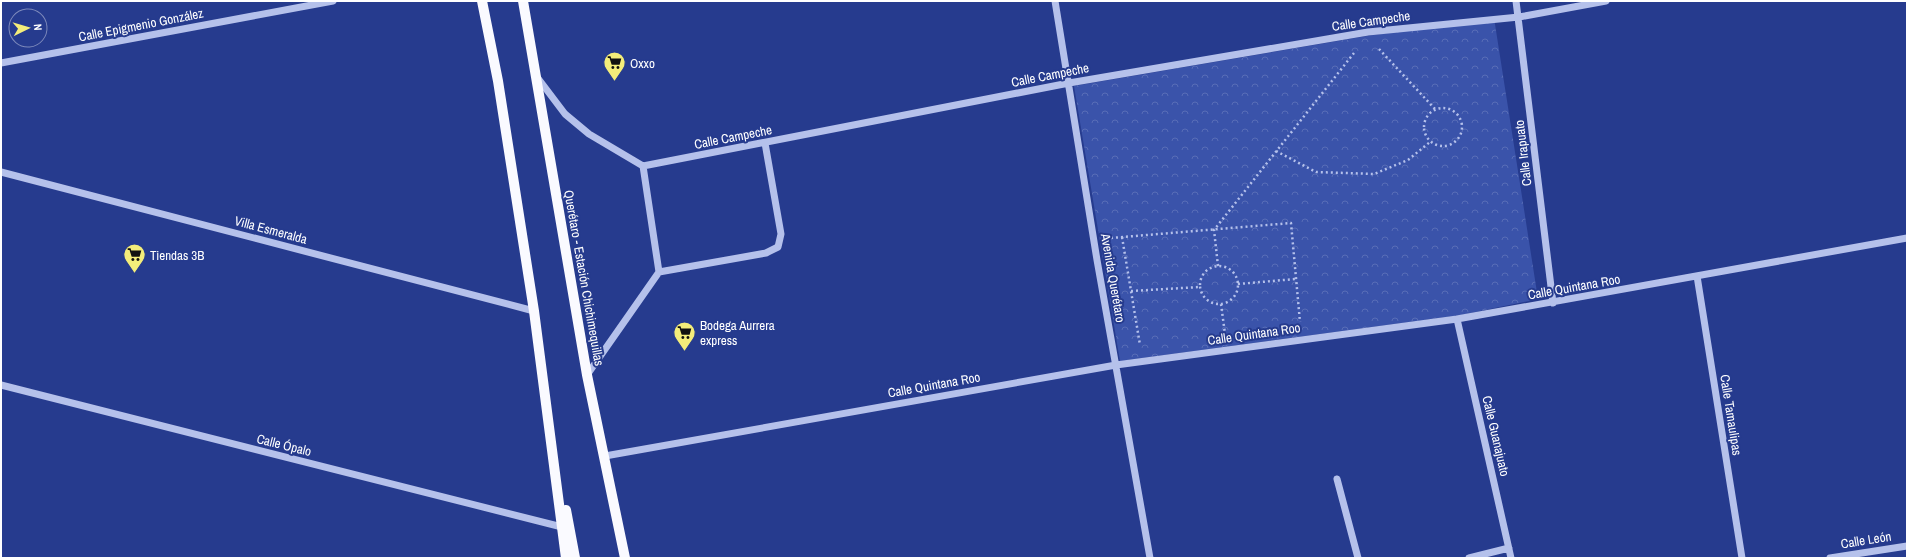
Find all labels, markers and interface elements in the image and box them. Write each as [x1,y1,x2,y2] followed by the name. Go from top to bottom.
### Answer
[77,5,205,45] street label: Calle Epigmenio González
[1331,7,1411,35] street label: Calle Campeche
[8,8,48,48] north arrow
[31,23,45,31] text: N
[602,50,628,83] supermarket icon: Oxxo
[630,55,655,72] place label: Oxxo
[1010,59,1090,91] street label: Calle Campeche
[1511,119,1535,187] street label: Calle Irapuato
[693,121,773,153] street label: Calle Campeche
[560,189,608,367] street label: Querétaro - Estación Chichimequillas
[233,212,309,248] street label: Villa Esmeralda
[1097,231,1129,324] street label: Avenida Querétaro
[122,242,148,275] supermarket icon: Tiendas 3B
[150,247,204,264] place label: Tiendas 3B
[1526,270,1622,304] street label: Calle Quintana Roo
[700,317,775,349] place label: Bodega Aurrera express
[671,319,697,352] supermarket icon: Bodega Aurrera express
[1206,319,1302,349] street label: Calle Quintana Roo
[886,368,982,402] street label: Calle Quintana Roo
[1716,373,1746,457] street label: Calle Tamaulipas
[1478,394,1514,478] street label: Calle Guanajuato
[255,430,313,460] street label: Calle Ópalo
[1839,528,1893,552] street label: Calle León

